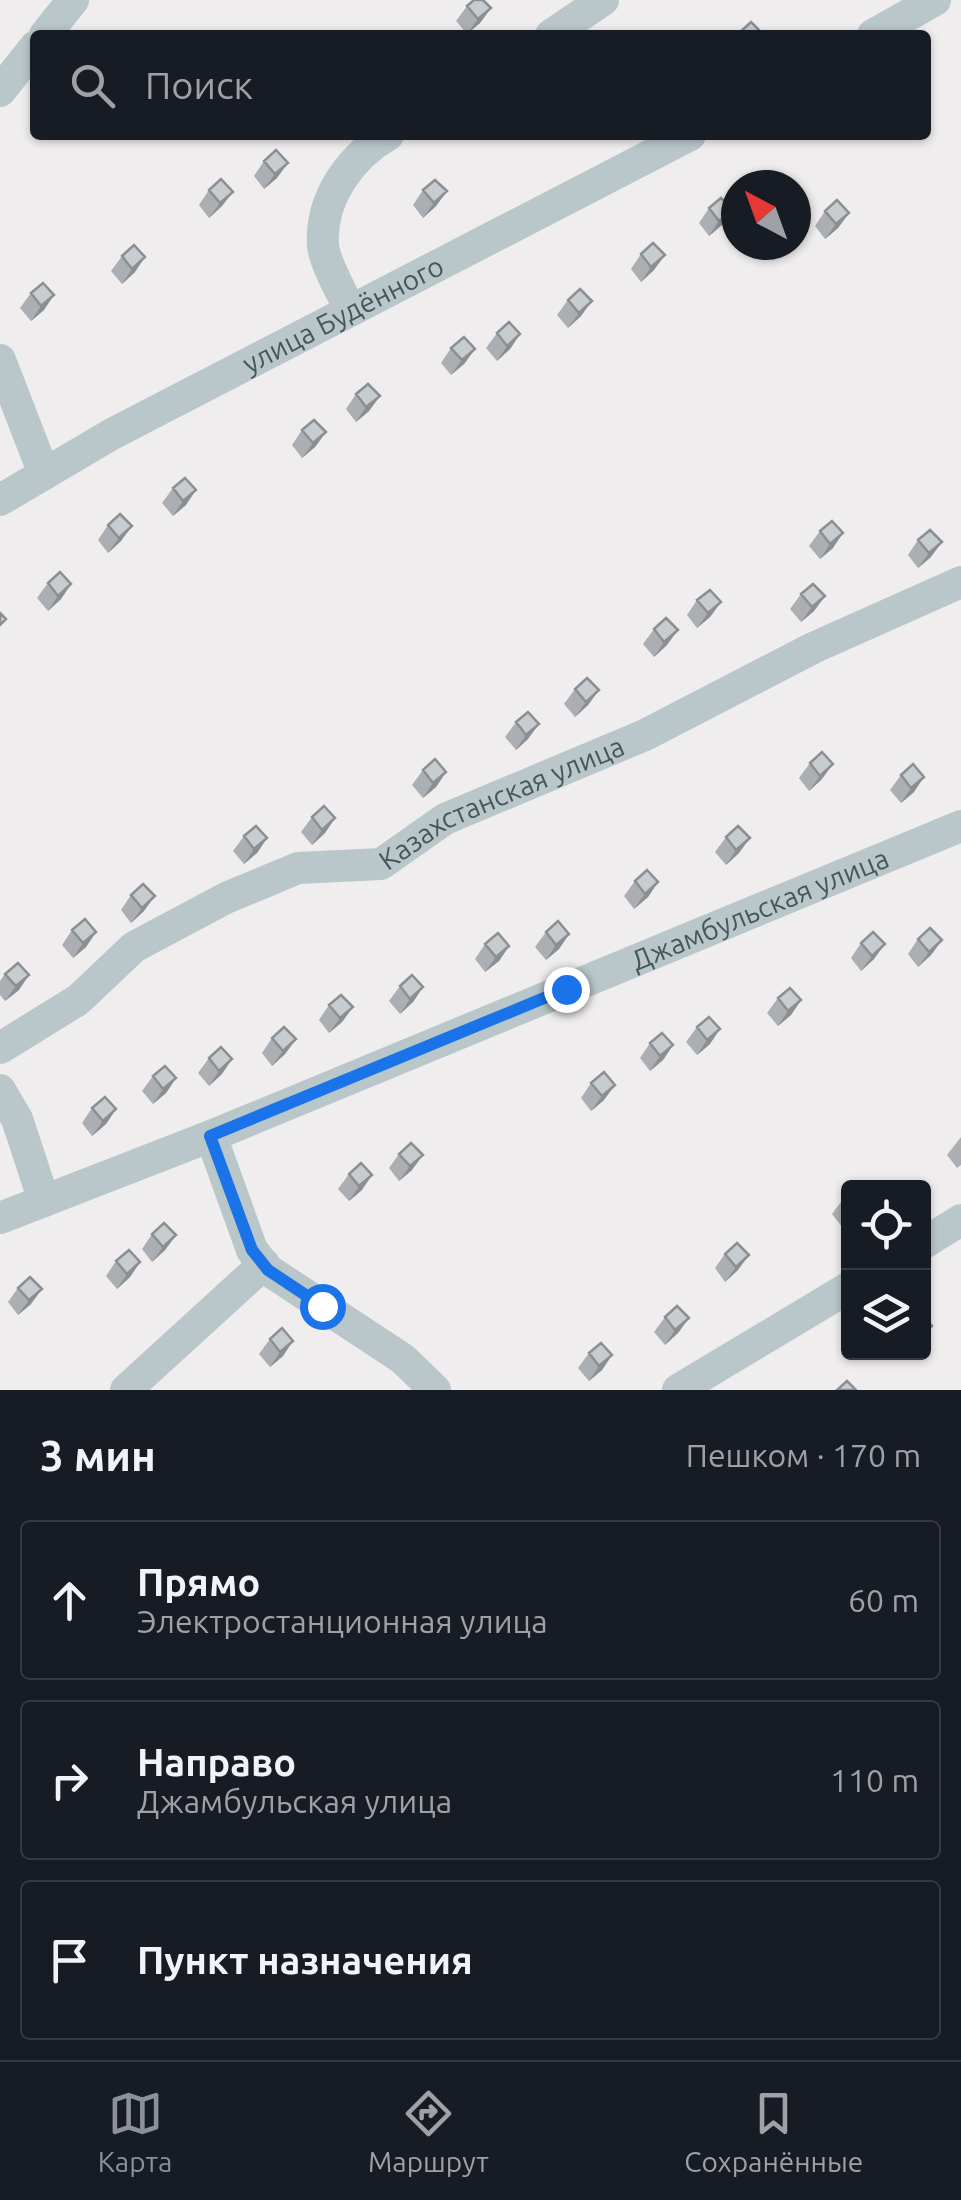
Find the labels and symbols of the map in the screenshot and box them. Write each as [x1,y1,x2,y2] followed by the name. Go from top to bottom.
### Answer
[721,170,811,260] north arrow
[237,249,448,379] street label: улица Будённого
[373,730,628,876] street label: Казахстанская улица
[626,842,893,976] street label: Джамбульская улица
[544,967,590,1013] route end
[300,1284,346,1330] route start

